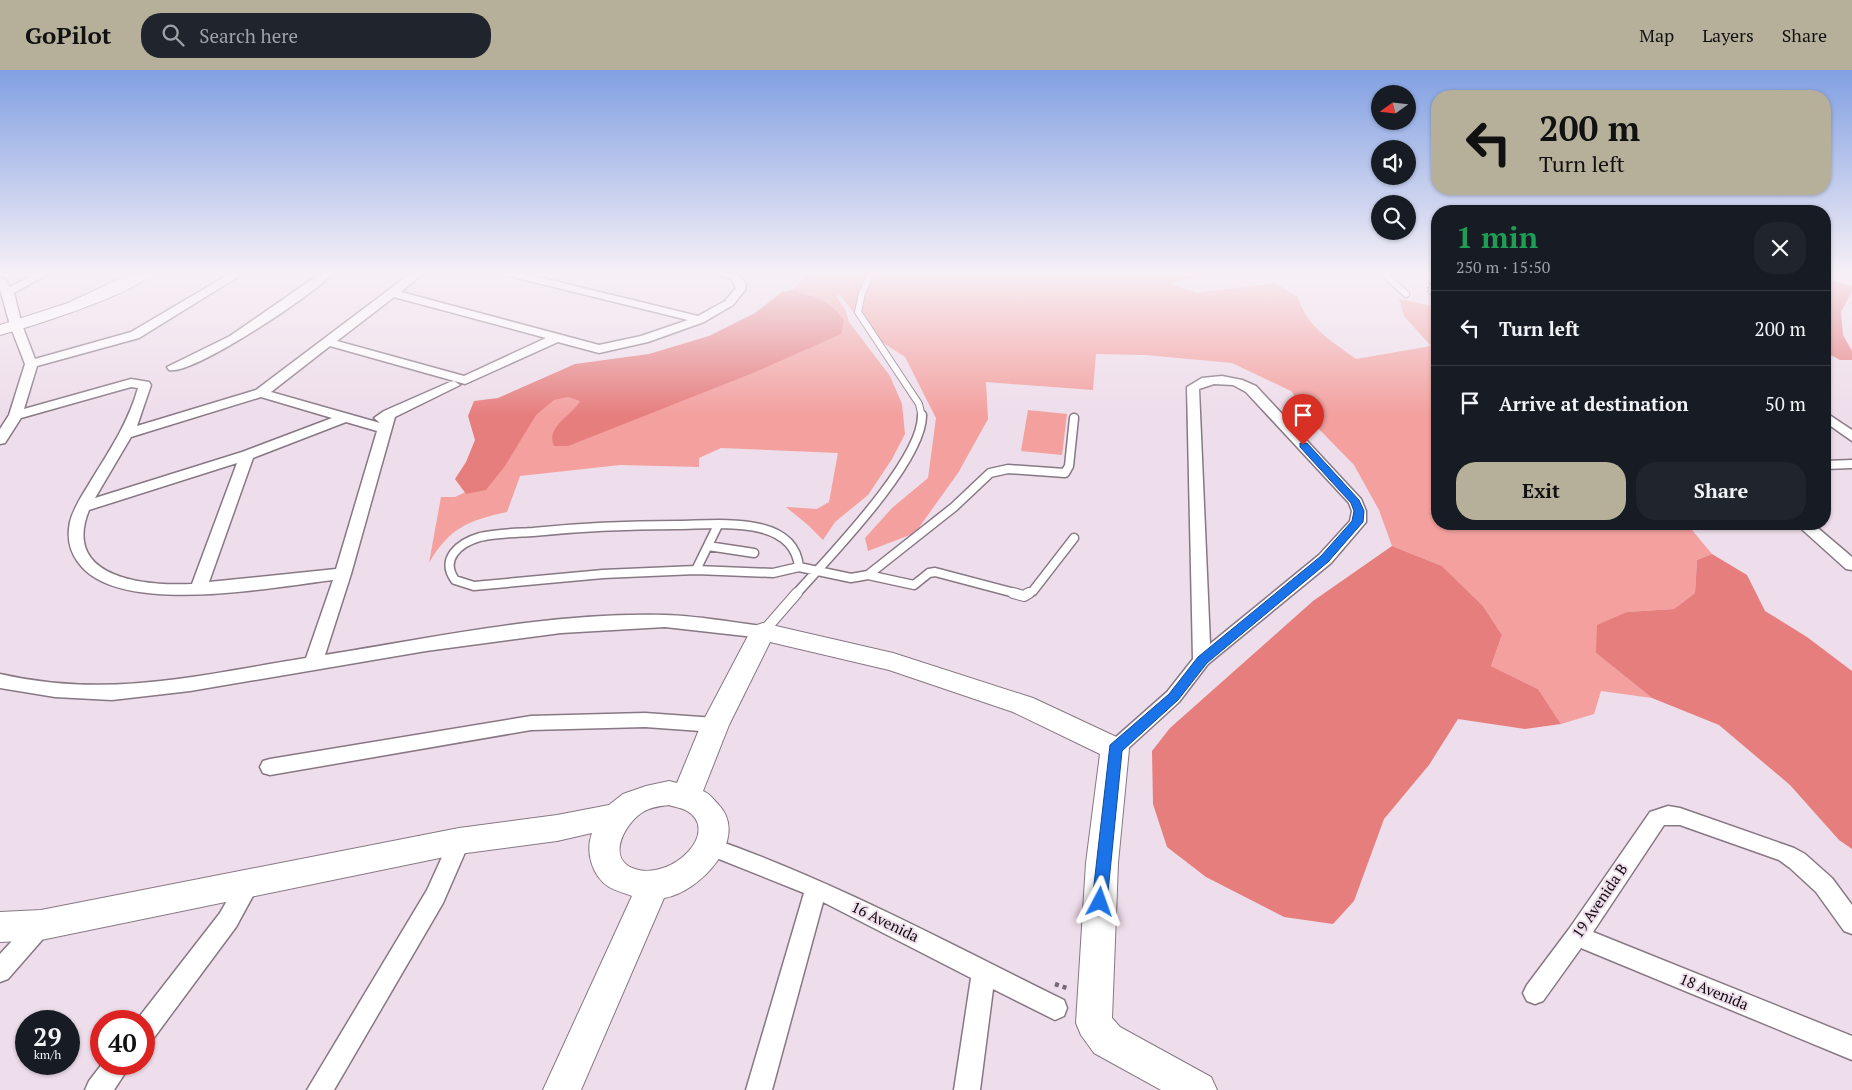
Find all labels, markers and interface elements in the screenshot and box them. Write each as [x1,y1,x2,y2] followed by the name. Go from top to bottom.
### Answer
[141,13,491,58] search box
[25,19,111,51] text: GoPilot
[159,21,187,49] icon: search
[199,23,298,48] text: Search here
[1639,23,1674,47] text: Map
[1702,23,1754,47] text: Layers
[1782,23,1827,47] text: Share
[1371,85,1416,130] north arrow
[1371,85,1416,240] map controls
[1539,105,1640,151] text: 200 m
[1456,110,1521,175] icon: left
[1371,140,1416,185] button: sound
[1539,149,1625,178] text: Turn left
[1371,195,1416,240] button: search
[1456,217,1538,257] text: 1 min
[1754,222,1806,274] button: close
[1456,256,1550,278] text: 250 m · 15:50
[1456,314,1484,342] icon: left
[1499,316,1580,341] text: Turn left
[1755,316,1806,341] text: 200 m
[1456,389,1484,417] icon: arrive
[1499,391,1688,416] text: Arrive at destination
[1765,391,1806,416] text: 50 m
[1282,394,1324,445] pin
[1289,401,1317,429] icon: arrive
[1456,462,1626,520] button: Exit
[1636,462,1806,520] button: Share
[1567,859,1631,942] street label: 19 Avenida B
[1073,875,1125,927] position arrow
[848,896,923,946] street label: 16 Avenida
[1677,968,1752,1014] street label: 18 Avenida
[90,1010,155,1075] speed limit sign: 40
[33,1020,62,1053] text: 29
[34,1047,61,1062] text: km/h

